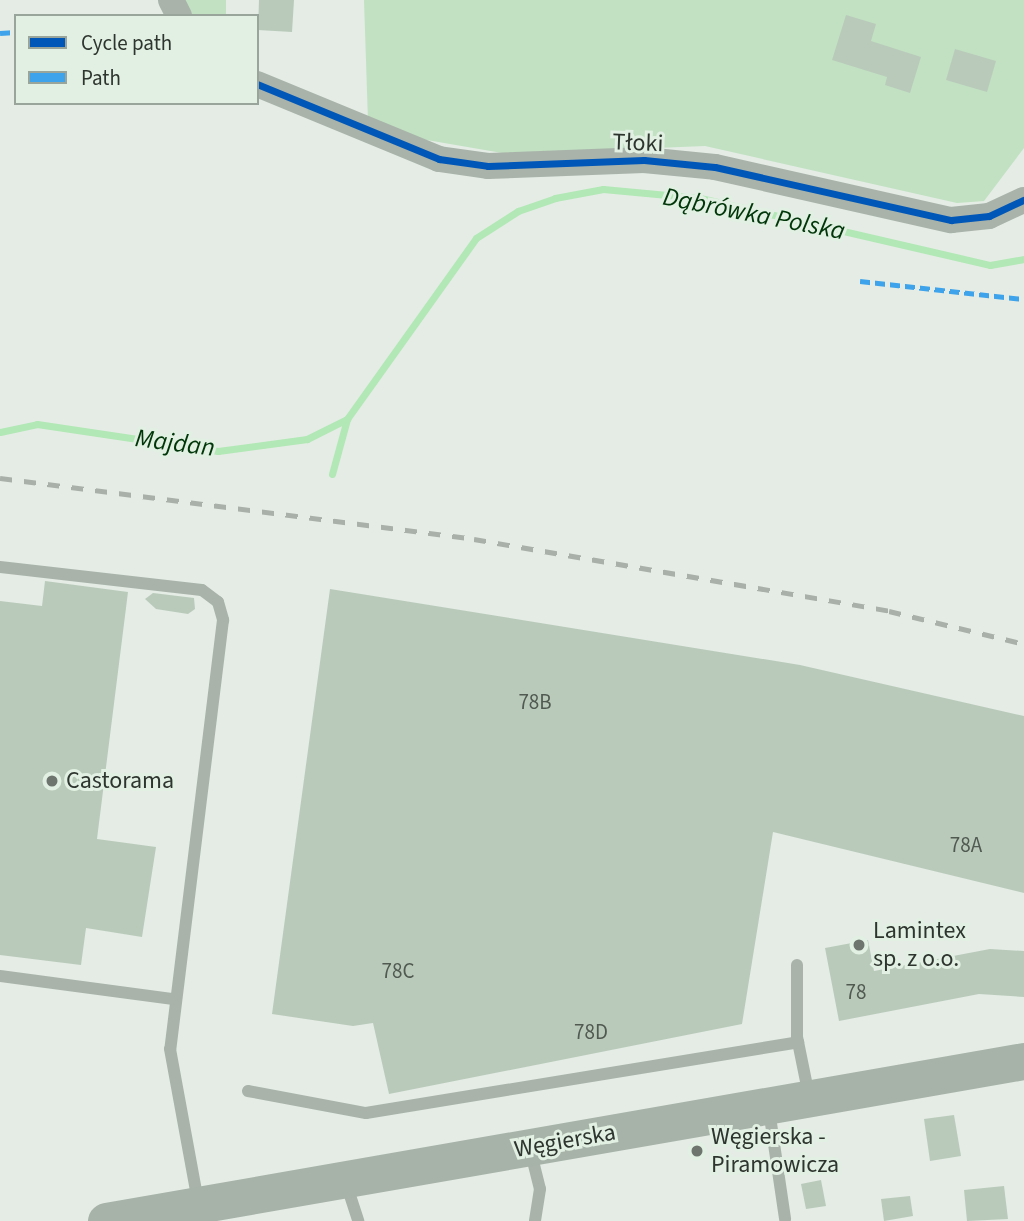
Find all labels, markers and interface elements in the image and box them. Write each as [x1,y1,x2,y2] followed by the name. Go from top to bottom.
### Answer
[14,14,259,105] legend
[81,28,172,58] text: Cycle path
[81,63,121,93] text: Path
[612,128,664,158] street label: Tłoki
[660,181,848,247] water label: Dąbrówka Polska
[133,423,217,463] water label: Majdan
[518,689,552,715] house number: 78B
[66,767,174,795] place label: Castorama
[44,773,60,789] marker: Castorama
[950,832,982,858] house number: 78A
[873,917,966,973] place label: Lamintex sp. z o.o.
[851,937,867,953] marker: Lamintex sp. z o.o.
[382,958,414,984] house number: 78C
[846,979,866,1005] house number: 78
[574,1019,608,1045] house number: 78D
[512,1118,618,1164] street label: Węgierska
[711,1123,839,1179] place label: Węgierska - Piramowicza
[689,1143,705,1159] marker: Węgierska - Piramowicza

